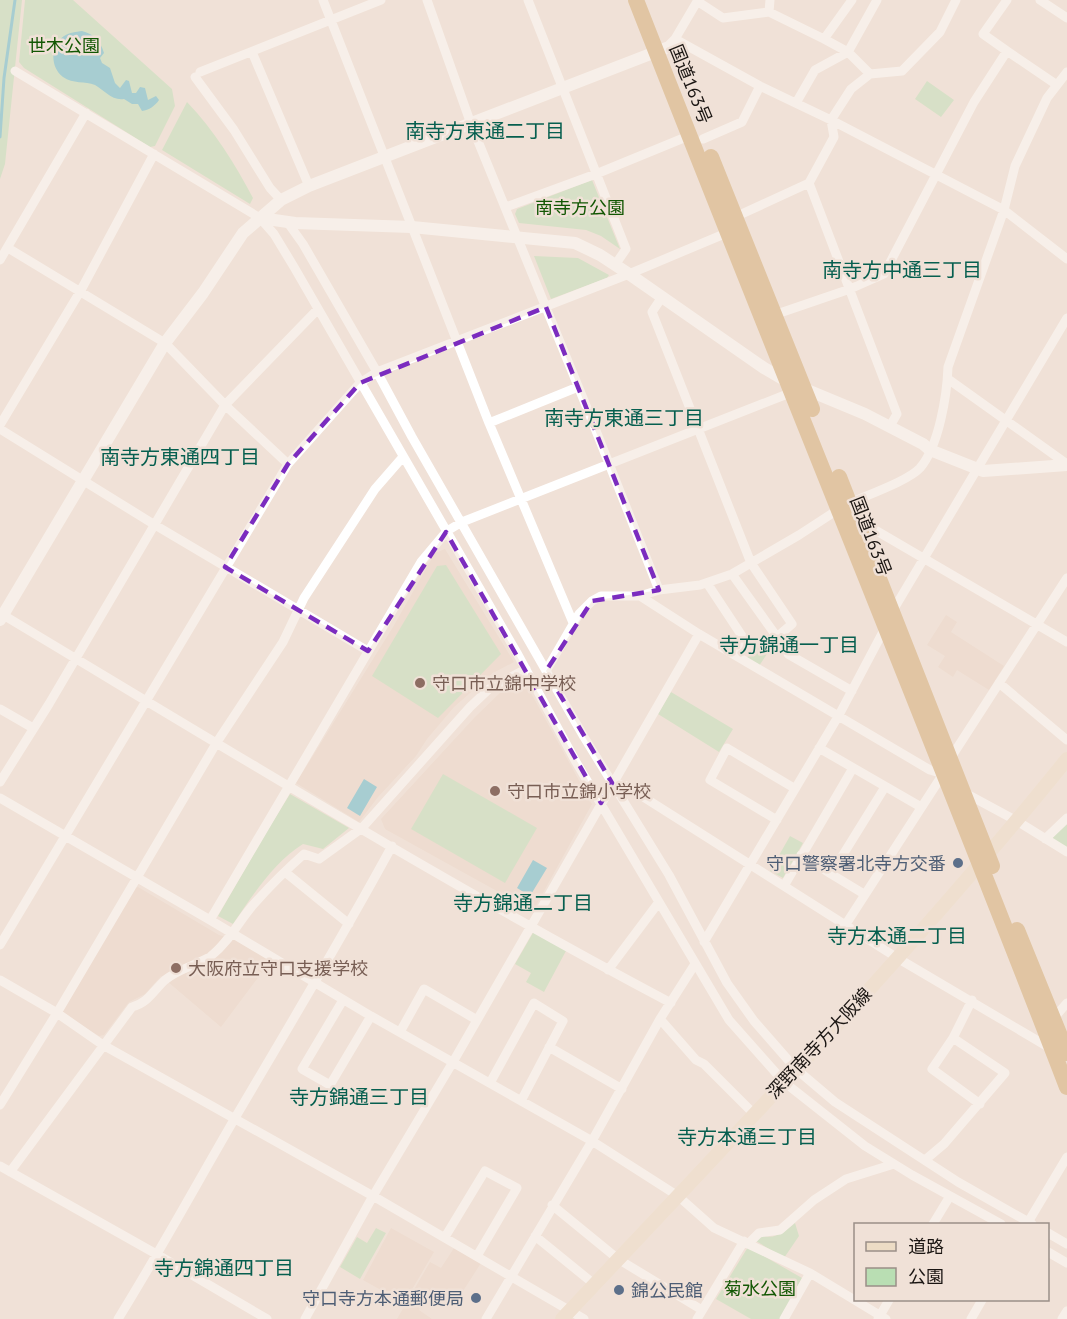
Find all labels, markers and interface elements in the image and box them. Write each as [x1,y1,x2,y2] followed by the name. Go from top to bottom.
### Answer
[28,34,100,57] park label: 世木公園
[665,41,717,127] street label: 国道163号
[405,118,565,144] district label: 南寺方東通二丁目
[535,196,625,219] park label: 南寺方公園
[822,257,982,283] district label: 南寺方中通三丁目
[544,405,704,431] district label: 南寺方東通三丁目
[100,444,260,470] district label: 南寺方東通四丁目
[845,493,897,579] street label: 国道163号
[719,632,859,658] district label: 寺方錦通一丁目
[432,672,576,695] place label: 守口市立錦中学校
[413,676,427,690] marker: 守口市立錦中学校
[507,780,651,803] place label: 守口市立錦小学校
[488,784,502,798] marker: 守口市立錦小学校
[766,852,946,875] place label: 守口警察署北寺方交番
[951,856,965,870] marker: 守口警察署北寺方交番
[453,890,593,916] district label: 寺方錦通二丁目
[827,923,967,949] district label: 寺方本通二丁目
[188,957,368,980] place label: 大阪府立守口支援学校
[169,961,183,975] marker: 大阪府立守口支援学校
[761,982,877,1104] street label: 深野南寺方大阪線
[289,1084,429,1110] district label: 寺方錦通三丁目
[677,1124,817,1150] district label: 寺方本通三丁目
[854,1223,1049,1301] legend
[908,1235,944,1258] text: 道路
[154,1255,294,1281] district label: 寺方錦通四丁目
[908,1265,944,1288] text: 公園
[724,1277,796,1300] park label: 菊水公園
[631,1279,703,1302] place label: 錦公民館
[612,1283,626,1297] marker: 錦公民館
[302,1287,464,1310] place label: 守口寺方本通郵便局
[469,1291,483,1305] marker: 守口寺方本通郵便局

